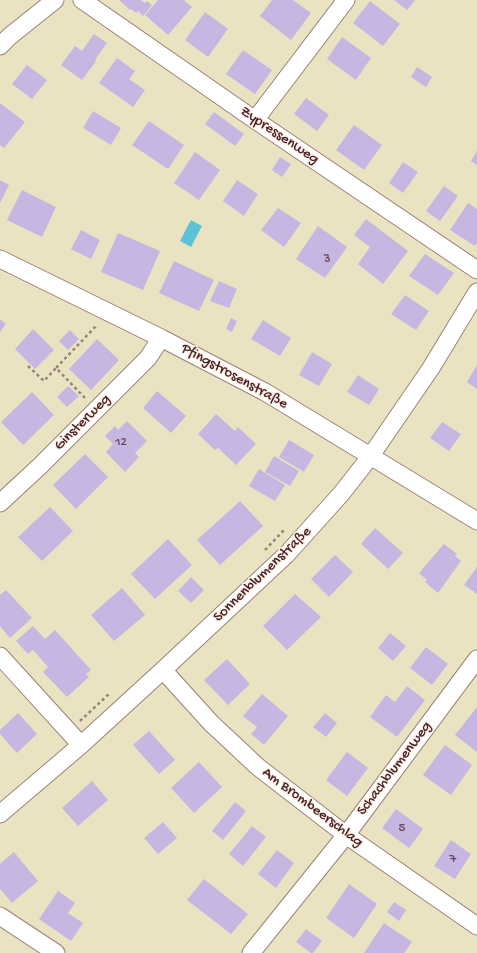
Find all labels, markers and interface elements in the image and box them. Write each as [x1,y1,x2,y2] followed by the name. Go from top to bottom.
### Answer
[236,103,322,169] street label: Zypressenweg
[324,252,330,268] house number: 3
[178,340,290,414] street label: Pfingstrosenstraße
[51,391,115,455] street label: Ginsterweg
[115,435,127,451] house number: 12
[210,523,316,627] street label: Sonnenblumenstraße
[354,718,436,820] street label: Schachblumenweg
[258,764,366,852] street label: Am Brombeerschlag
[399,821,405,837] house number: 5
[450,852,456,868] house number: 7

